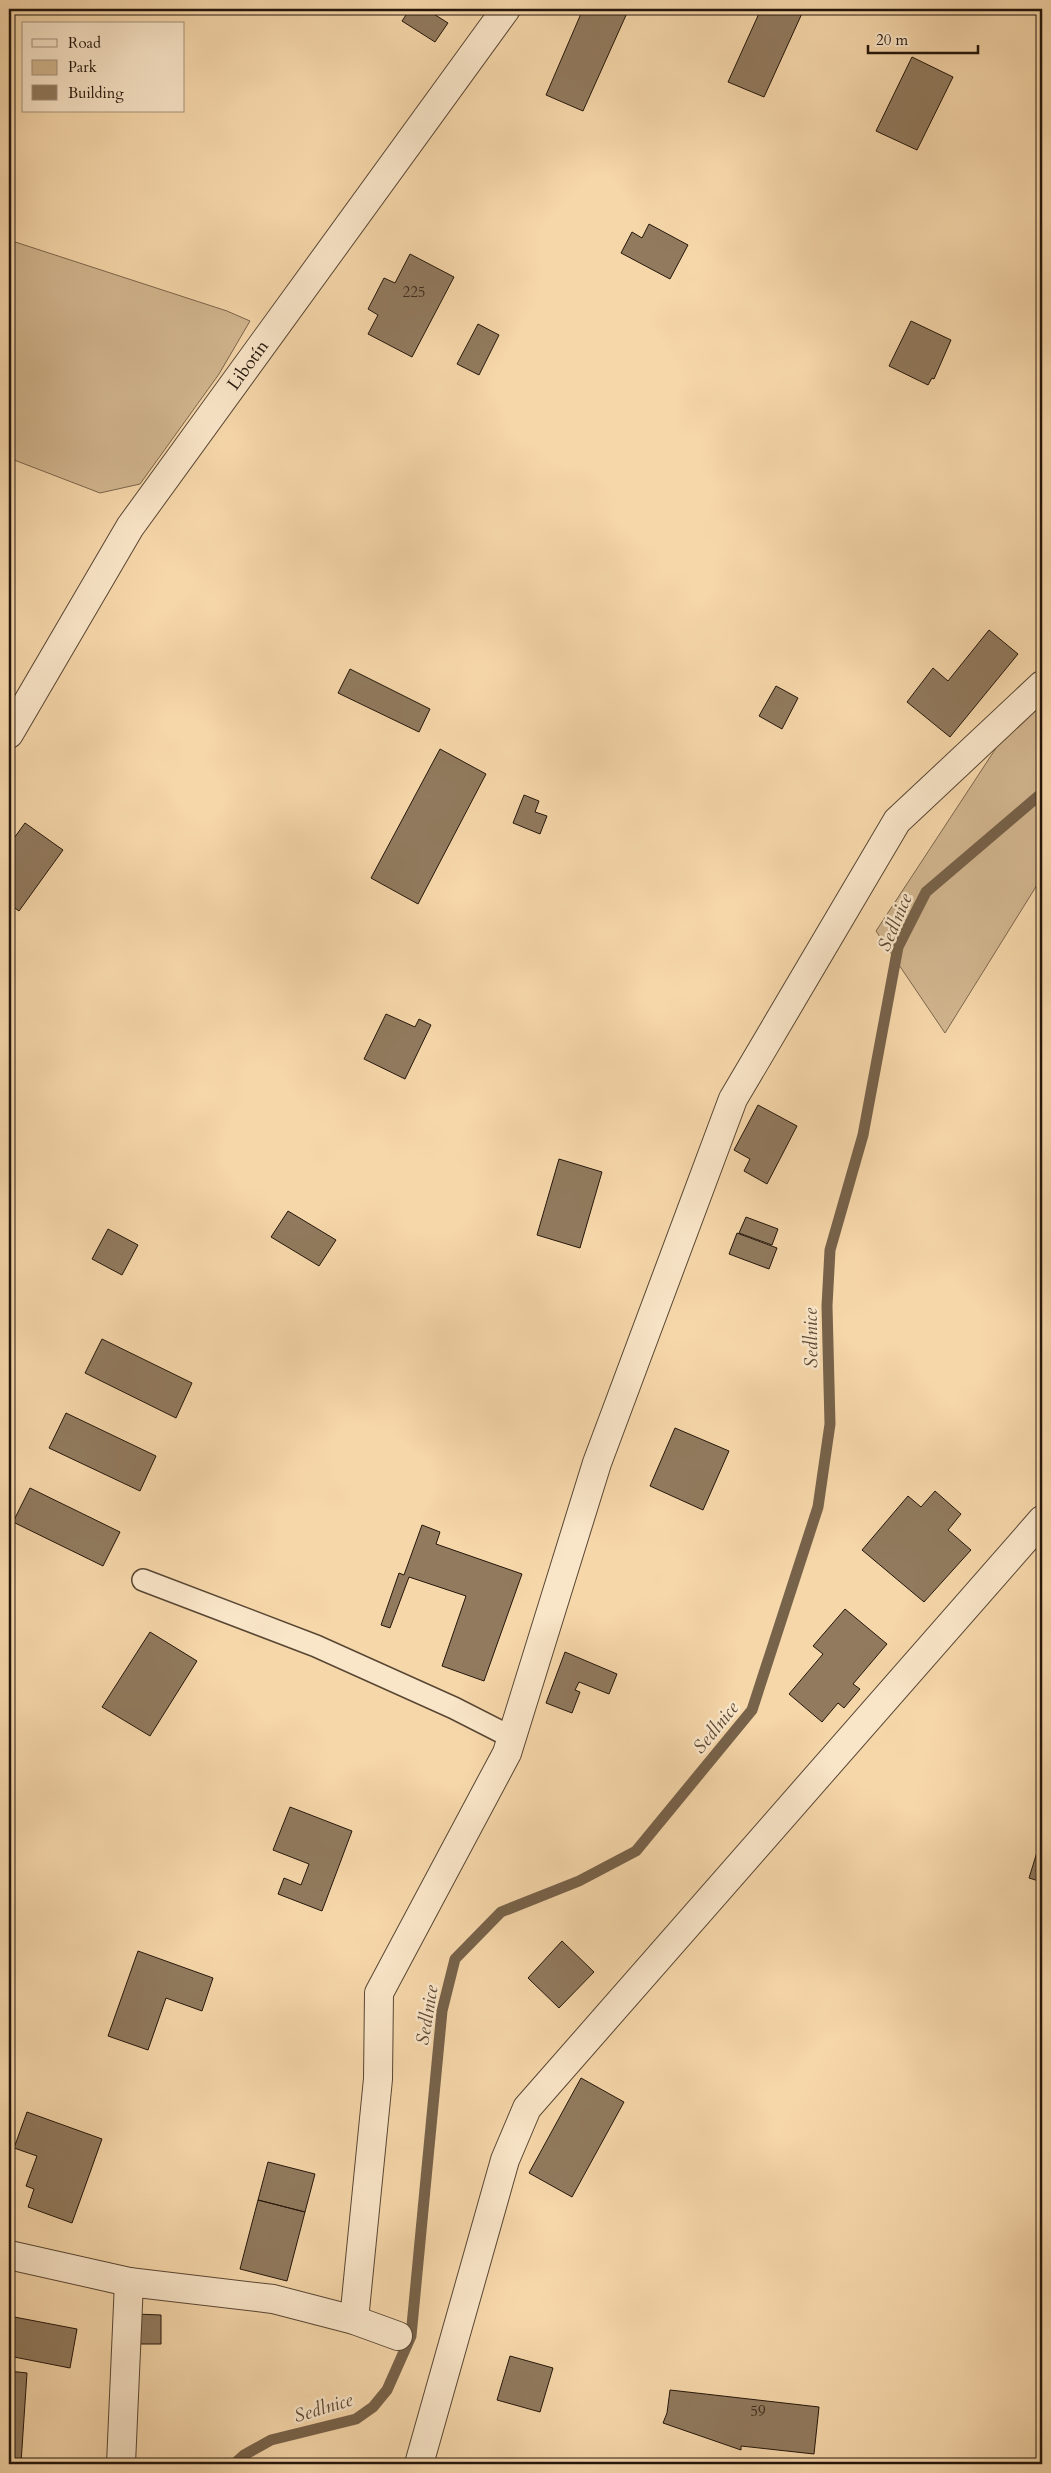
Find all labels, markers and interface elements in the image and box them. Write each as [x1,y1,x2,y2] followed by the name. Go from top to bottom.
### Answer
[22,22,185,112] legend
[868,22,978,54] scale bar
[876,30,908,50] text: 20 m
[68,33,101,53] text: Road
[68,57,97,77] text: Park
[68,83,124,103] text: Building
[402,282,426,302] house number: 225
[221,334,275,395] street label: Libotín
[871,889,919,955] water label: Sedlnice
[797,1307,825,1368] water label: Sedlnice
[687,1696,745,1759] water label: Sedlnice
[409,1983,445,2047] water label: Sedlnice
[291,2387,357,2429] water label: Sedlnice
[750,2401,766,2421] house number: 59

